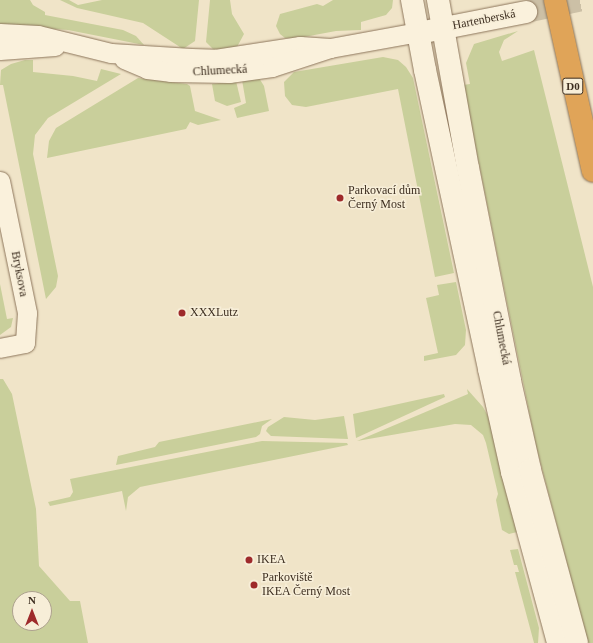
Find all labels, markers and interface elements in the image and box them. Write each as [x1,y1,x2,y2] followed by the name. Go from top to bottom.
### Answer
[451,7,517,33] street label: Hartenberská
[192,62,248,80] street label: Chlumecká
[562,77,584,95] road number: D0
[348,184,420,212] place label: Parkovací dům Černý Most
[335,193,345,203] marker: Parkovací dům Černý Most
[8,250,30,298] street label: Bryksova
[190,306,238,320] place label: XXXLutz
[177,308,187,318] marker: XXXLutz
[489,310,513,366] street label: Chlumecká
[257,553,286,567] place label: IKEA
[244,555,254,565] marker: IKEA
[262,571,351,599] place label: Parkoviště IKEA Černý Most
[249,580,259,590] marker: Parkoviště IKEA Černý Most
[12,591,52,631] north arrow
[28,594,36,606] text: N

